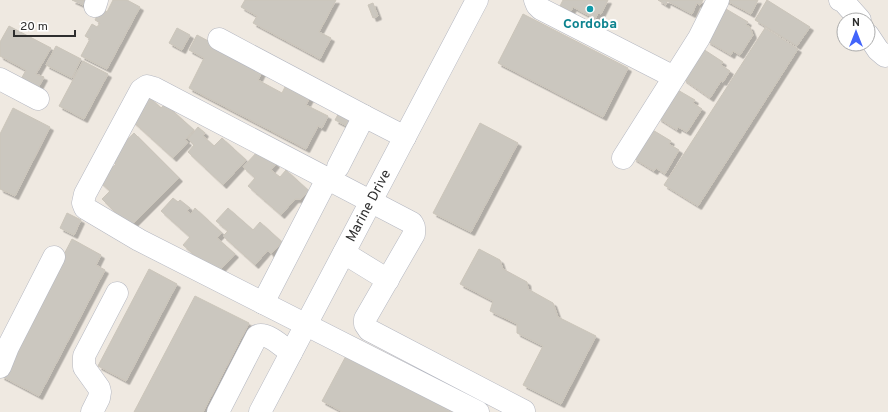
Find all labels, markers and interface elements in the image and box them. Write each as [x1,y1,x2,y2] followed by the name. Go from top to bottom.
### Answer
[585,4,595,14] marker: Cordoba
[14,12,75,38] scale bar
[836,12,876,52] north arrow
[563,16,617,33] place label: Cordoba
[852,16,860,30] text: N
[20,19,48,35] text: 20 m
[343,167,395,245] street label: Marine Drive

